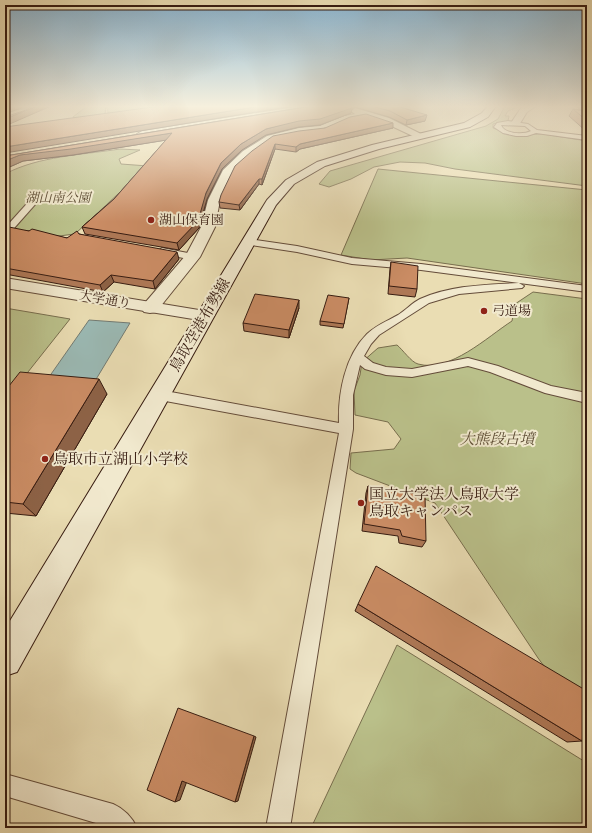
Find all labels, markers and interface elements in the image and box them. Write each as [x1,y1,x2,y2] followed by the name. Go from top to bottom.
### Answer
[25,190,92,207] park label: 湖山南公園
[159,212,224,229] place label: 湖山保育園
[146,215,156,225] marker: 湖山保育園
[166,275,234,375] street label: 鳥取空港布勢線
[78,287,132,313] street label: 大学通り
[492,303,531,320] place label: 弓道場
[479,306,489,316] marker: 弓道場
[459,430,536,449] park label: 大熊段古墳
[53,450,188,469] place label: 鳥取市立湖山小学校
[40,454,50,464] marker: 鳥取市立湖山小学校
[369,485,519,521] place label: 国立大学法人鳥取大学 鳥取キャンパス
[356,498,366,508] marker: 国立大学法人鳥取大学 鳥取キャンパス

